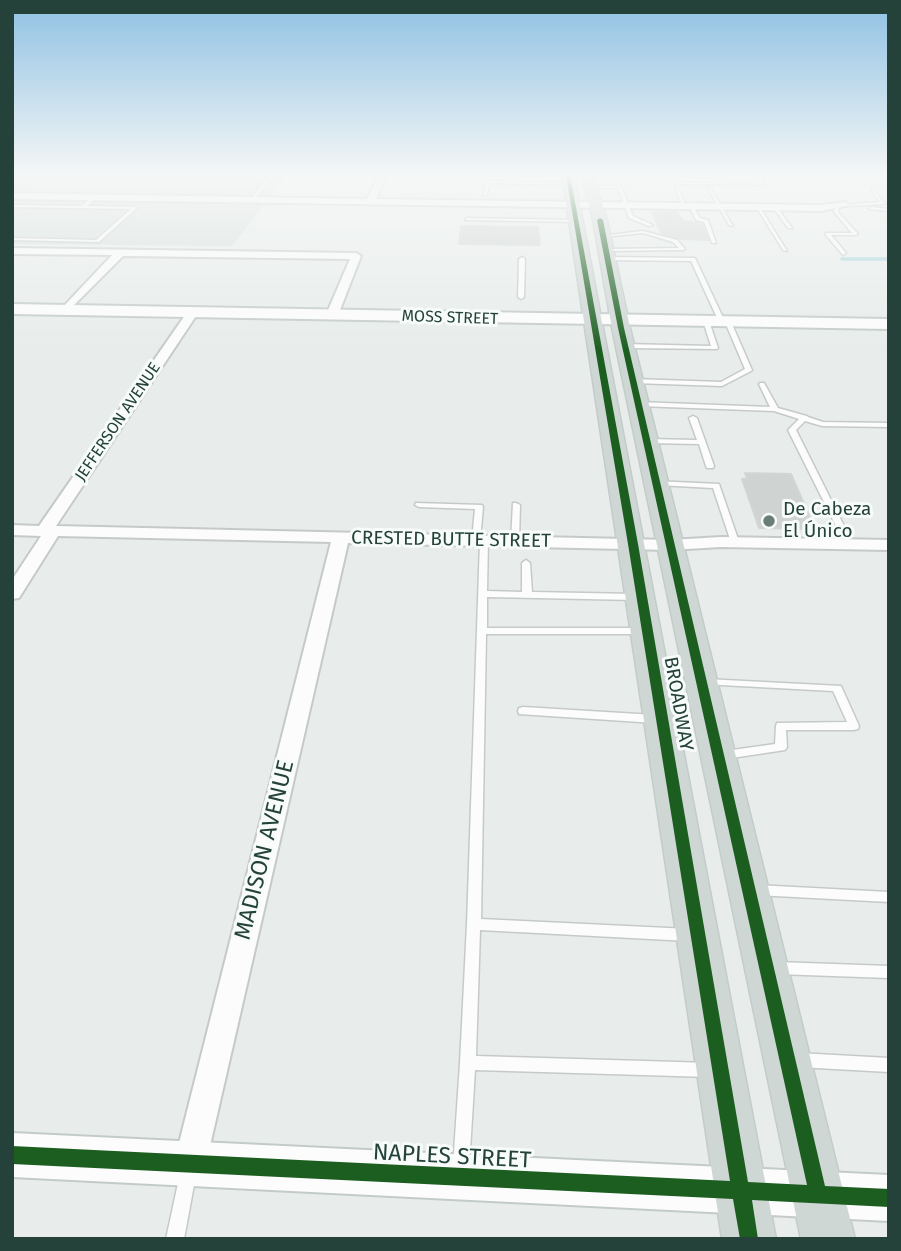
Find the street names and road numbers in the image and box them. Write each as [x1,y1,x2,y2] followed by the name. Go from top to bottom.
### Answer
[401,307,499,329] street label: MOSS STREET
[71,359,165,485] street label: JEFFERSON AVENUE
[351,527,551,553] street label: CRESTED BUTTE STREET
[659,655,697,753] street label: BROADWAY
[229,757,301,943] street label: MADISON AVENUE
[372,1139,532,1175] street label: NAPLES STREET

